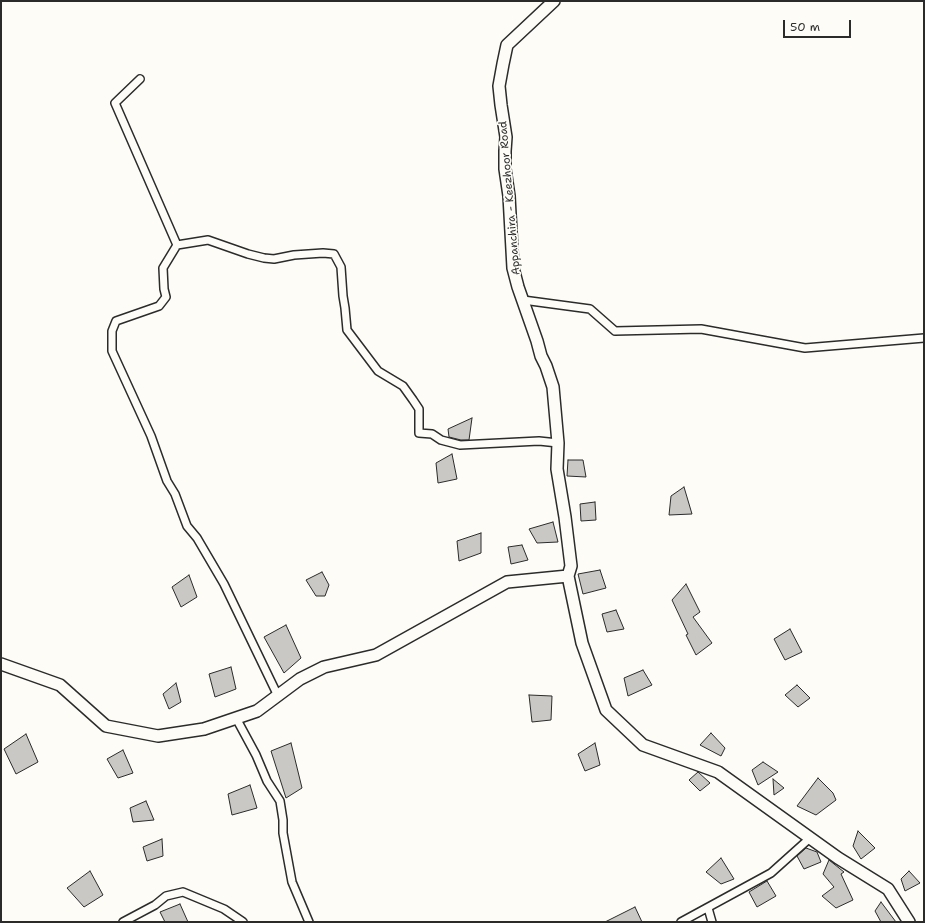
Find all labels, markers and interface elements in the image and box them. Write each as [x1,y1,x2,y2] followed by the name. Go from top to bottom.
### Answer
[785,12,853,38] scale bar
[790,19,820,35] text: 50 m
[497,120,523,276] street label: Appanchira - Keezhoor Road

